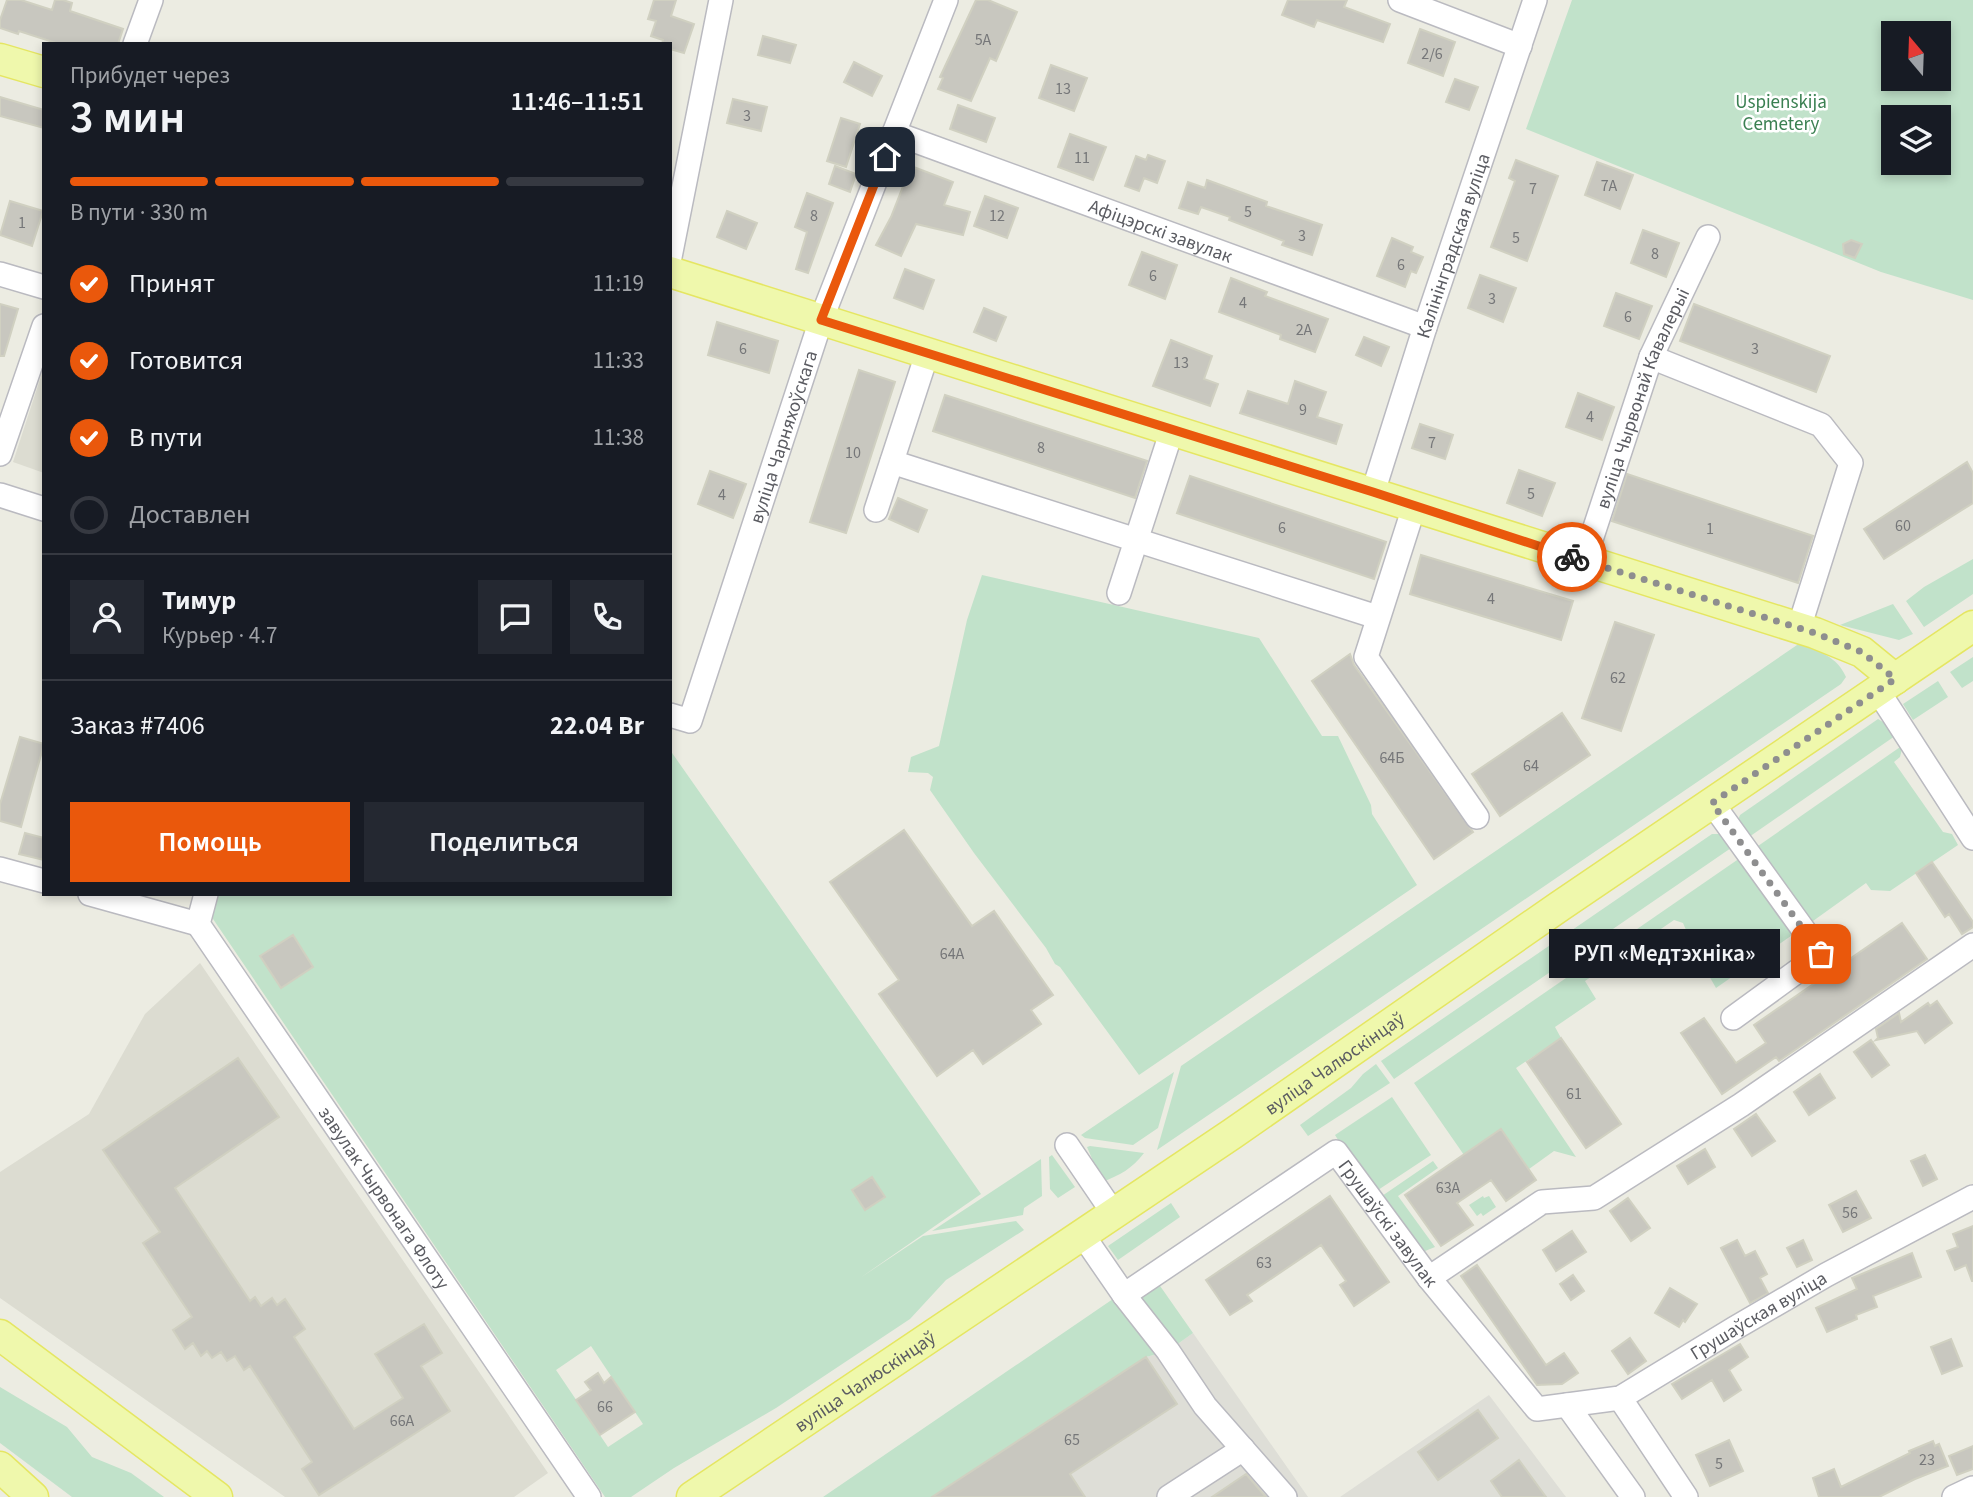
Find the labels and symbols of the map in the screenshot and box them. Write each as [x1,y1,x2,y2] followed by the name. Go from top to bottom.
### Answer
[1881,21,1951,91] north arrow
[975,29,992,51] house number: 5А
[1421,43,1443,65] house number: 2/6
[1055,78,1071,100] house number: 13
[1735,89,1827,138] park label: Uspienskija Cemetery
[743,105,751,127] house number: 3
[855,127,915,187] pin
[1074,147,1090,169] house number: 11
[1410,150,1498,342] street label: Калінінградская вуліца
[1601,175,1618,197] house number: 7А
[1529,178,1537,200] house number: 7
[1085,193,1236,271] street label: Афіцэрскі завулак
[1244,201,1252,223] house number: 5
[810,205,818,227] house number: 8
[989,205,1005,227] house number: 12
[18,212,26,234] house number: 1
[1298,225,1306,247] house number: 3
[1512,227,1520,249] house number: 5
[1651,243,1659,265] house number: 8
[1397,254,1405,276] house number: 6
[1149,265,1157,287] house number: 6
[1590,284,1697,513] street label: вуліца Чырвонай Кавалерыі
[1488,288,1496,310] house number: 3
[1239,292,1247,314] house number: 4
[1624,306,1632,328] house number: 6
[1296,319,1313,341] house number: 2А
[739,338,747,360] house number: 6
[1751,338,1759,360] house number: 3
[743,347,825,527] street label: вуліца Чарняхоўскага
[1173,352,1189,374] house number: 13
[1299,399,1307,421] house number: 9
[1586,406,1594,428] house number: 4
[1428,432,1436,454] house number: 7
[1037,437,1045,459] house number: 8
[845,442,861,464] house number: 10
[1527,483,1535,505] house number: 5
[718,484,726,506] house number: 4
[1895,515,1911,537] house number: 60
[1278,517,1286,539] house number: 6
[1706,518,1714,540] house number: 1
[1537,522,1607,592] courier
[1487,588,1495,610] house number: 4
[1610,667,1626,689] house number: 62
[1379,747,1405,769] house number: 64Б
[1523,755,1539,777] house number: 64
[1791,924,1851,984] pin
[1548,930,1779,978] callout: РУП «Медтэхніка»
[940,943,965,965] house number: 64А
[1260,1006,1410,1122] street label: вуліца Чалюскінцаў
[1566,1083,1582,1105] house number: 61
[311,1101,455,1295] street label: завулак Чырвонага Флоту
[1331,1154,1444,1294] street label: Грушаўскі завулак
[1436,1177,1461,1199] house number: 63А
[1842,1202,1858,1224] house number: 56
[1256,1252,1272,1274] house number: 63
[1685,1265,1832,1367] street label: Грушаўская вуліца
[790,1325,942,1439] street label: вуліца Чалюскінцаў
[597,1396,613,1418] house number: 66
[390,1410,415,1432] house number: 66А
[1064,1429,1080,1451] house number: 65
[1919,1449,1935,1471] house number: 23
[1715,1453,1723,1475] house number: 5

